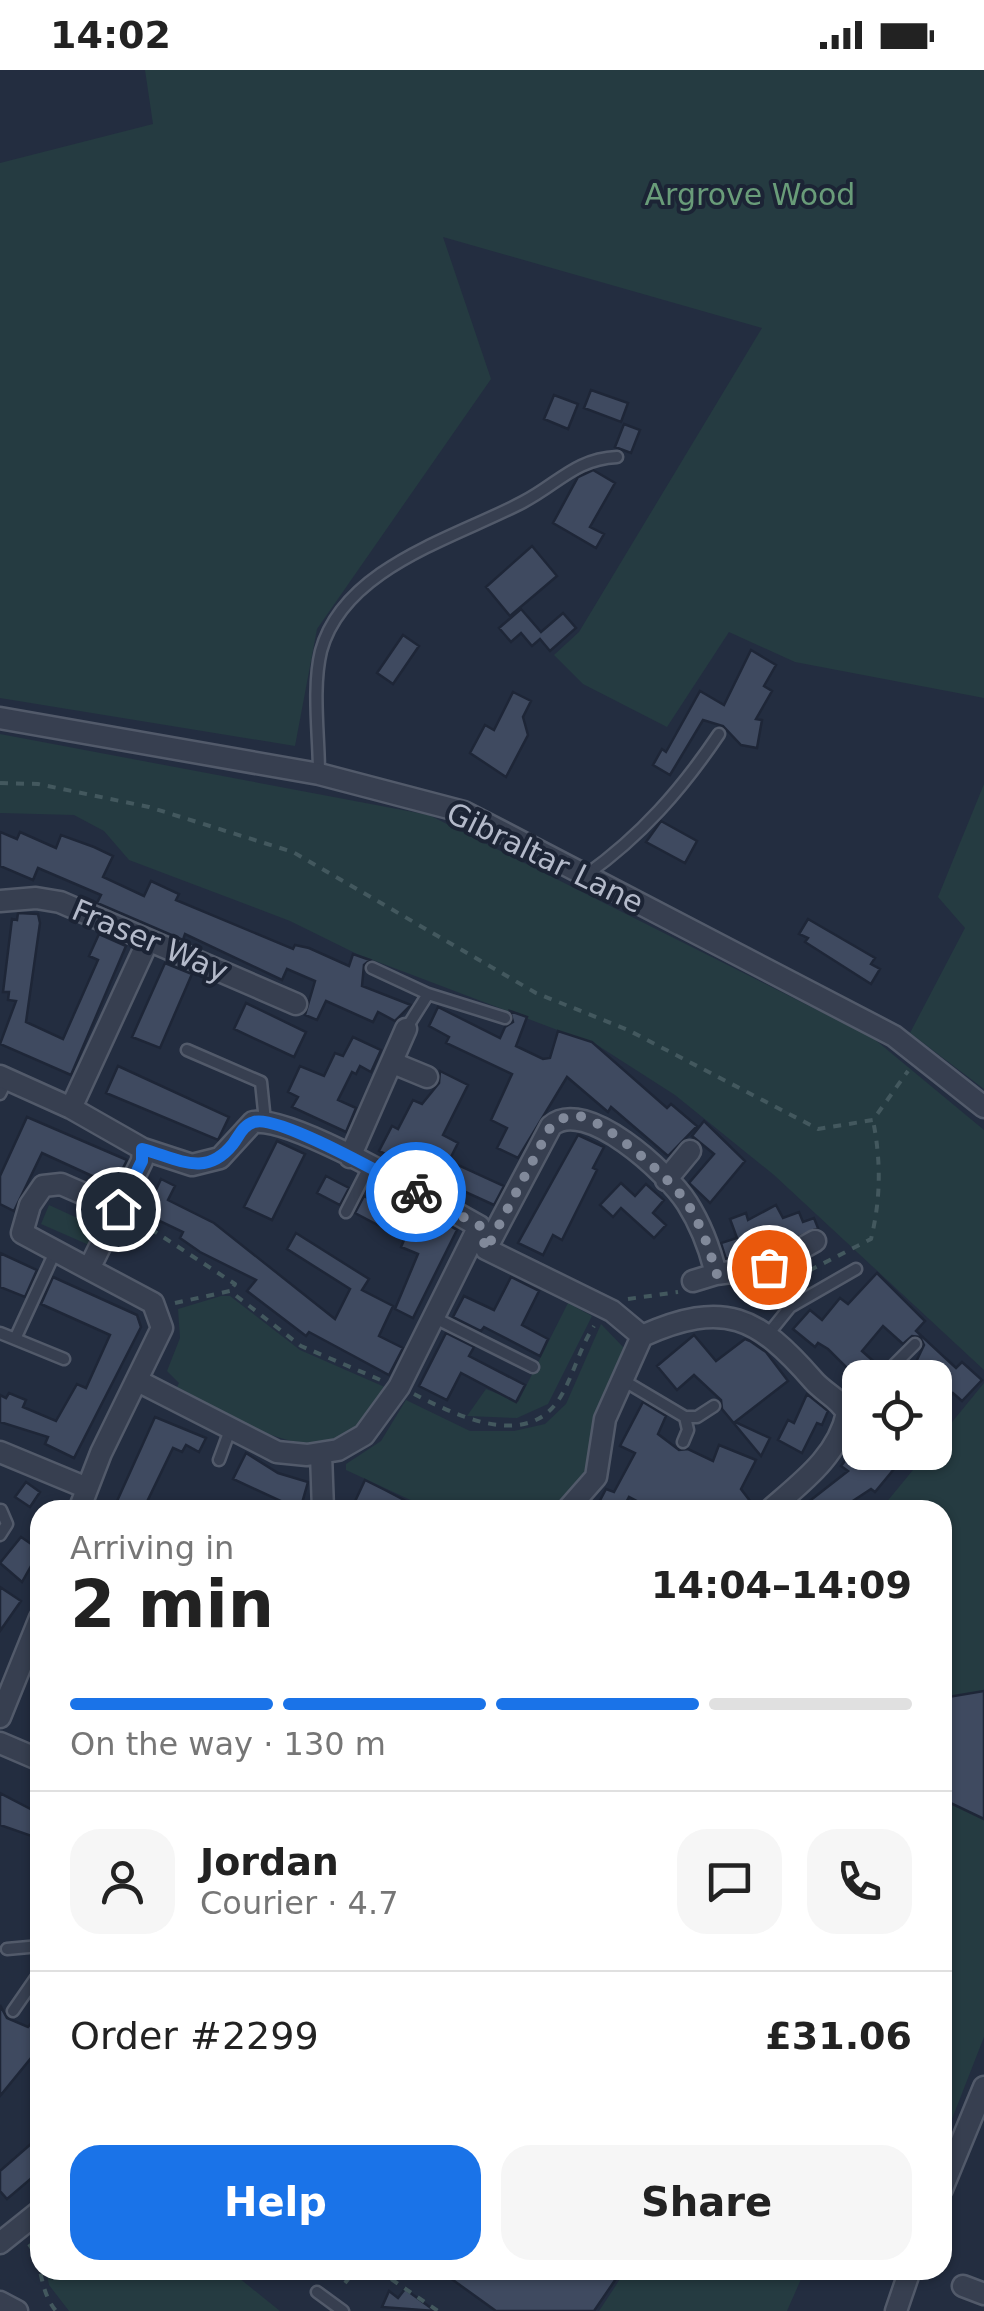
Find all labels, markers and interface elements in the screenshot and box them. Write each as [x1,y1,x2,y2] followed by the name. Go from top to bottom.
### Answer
[50,13,171,57] text: 14:02
[645,177,855,212] park label: Argrove Wood
[441,795,649,920] street label: Gibraltar Lane
[67,892,233,989] street label: Fraser Way
[366,1142,466,1242] courier
[389,1165,444,1220] icon: bike
[76,1167,161,1252] pin
[91,1182,146,1237] icon: home
[727,1225,812,1310] pin
[742,1240,797,1295] icon: bag
[842,1360,952,1470] map controls
[842,1360,952,1470] button: locate
[70,1529,234,1567] text: Arriving in
[651,1563,912,1607] text: 14:04–14:09
[70,1567,274,1642] text: 2 min
[70,1725,386,1763] text: On the way · 130 m
[70,1829,175,1934] button: person
[677,1829,782,1934] button: chat
[807,1829,912,1934] button: phone
[200,1840,339,1884] text: Jordan
[200,1884,399,1922] text: Courier · 4.7
[70,2014,319,2058] text: Order #2299
[765,2014,912,2058] text: £31.06
[70,2145,481,2260] button: Help
[501,2145,912,2260] button: Share

